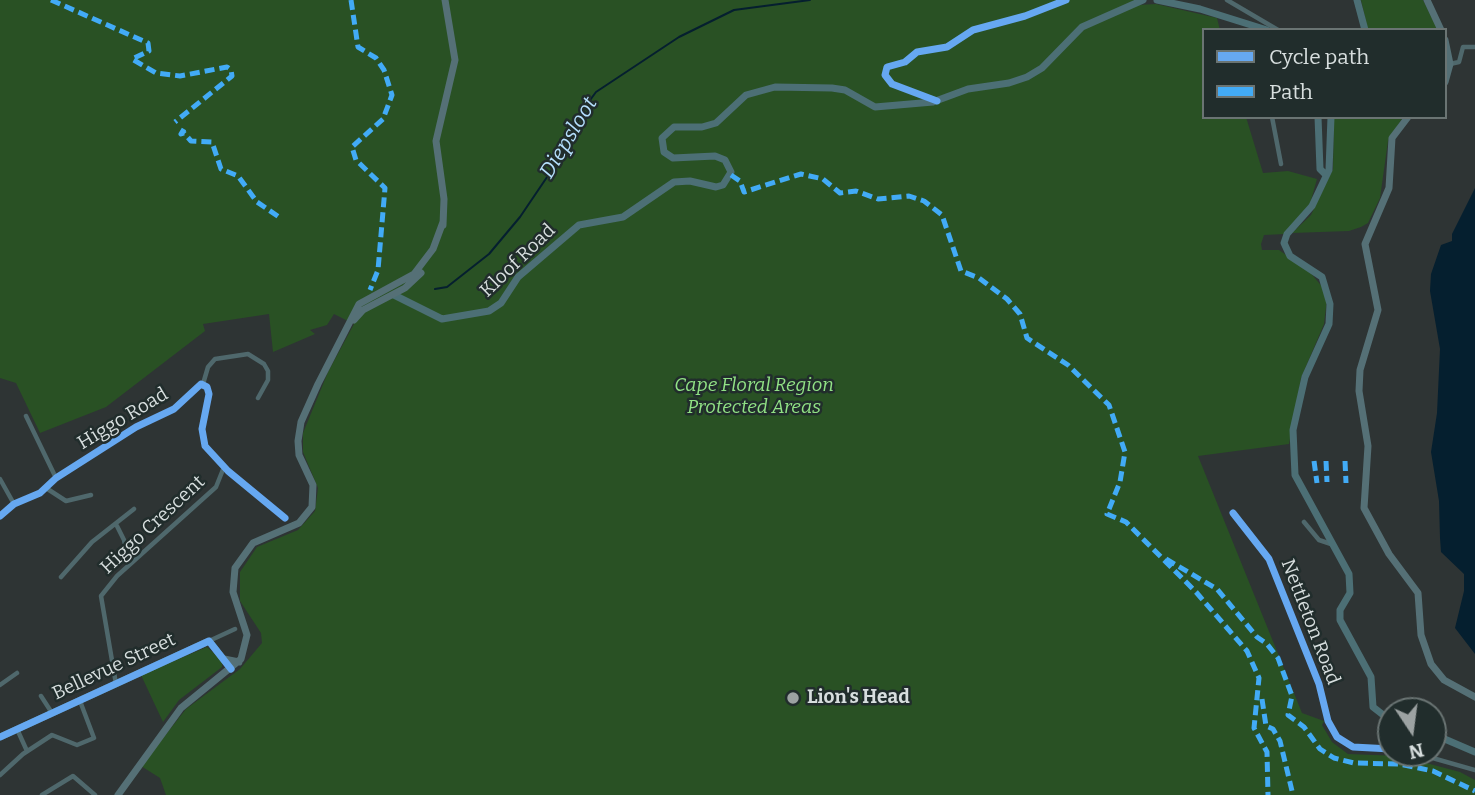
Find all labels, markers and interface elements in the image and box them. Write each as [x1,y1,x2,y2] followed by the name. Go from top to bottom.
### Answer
[1202,28,1447,119] legend
[1269,44,1369,70] text: Cycle path
[1269,79,1313,105] text: Path
[535,93,603,183] water label: Diepsloot
[476,219,560,303] street label: Kloof Road
[674,375,834,419] park label: Cape Floral Region Protected Areas
[74,383,172,455] street label: Higgo Road
[96,471,210,579] street label: Higgo Crescent
[1276,556,1344,688] street label: Nettleton Road
[49,629,179,705] street label: Bellevue Street
[807,687,910,709] place label: Lion's Head
[785,690,801,706] marker: Lion's Head
[1377,697,1447,767] north arrow
[1407,738,1426,764] text: N

